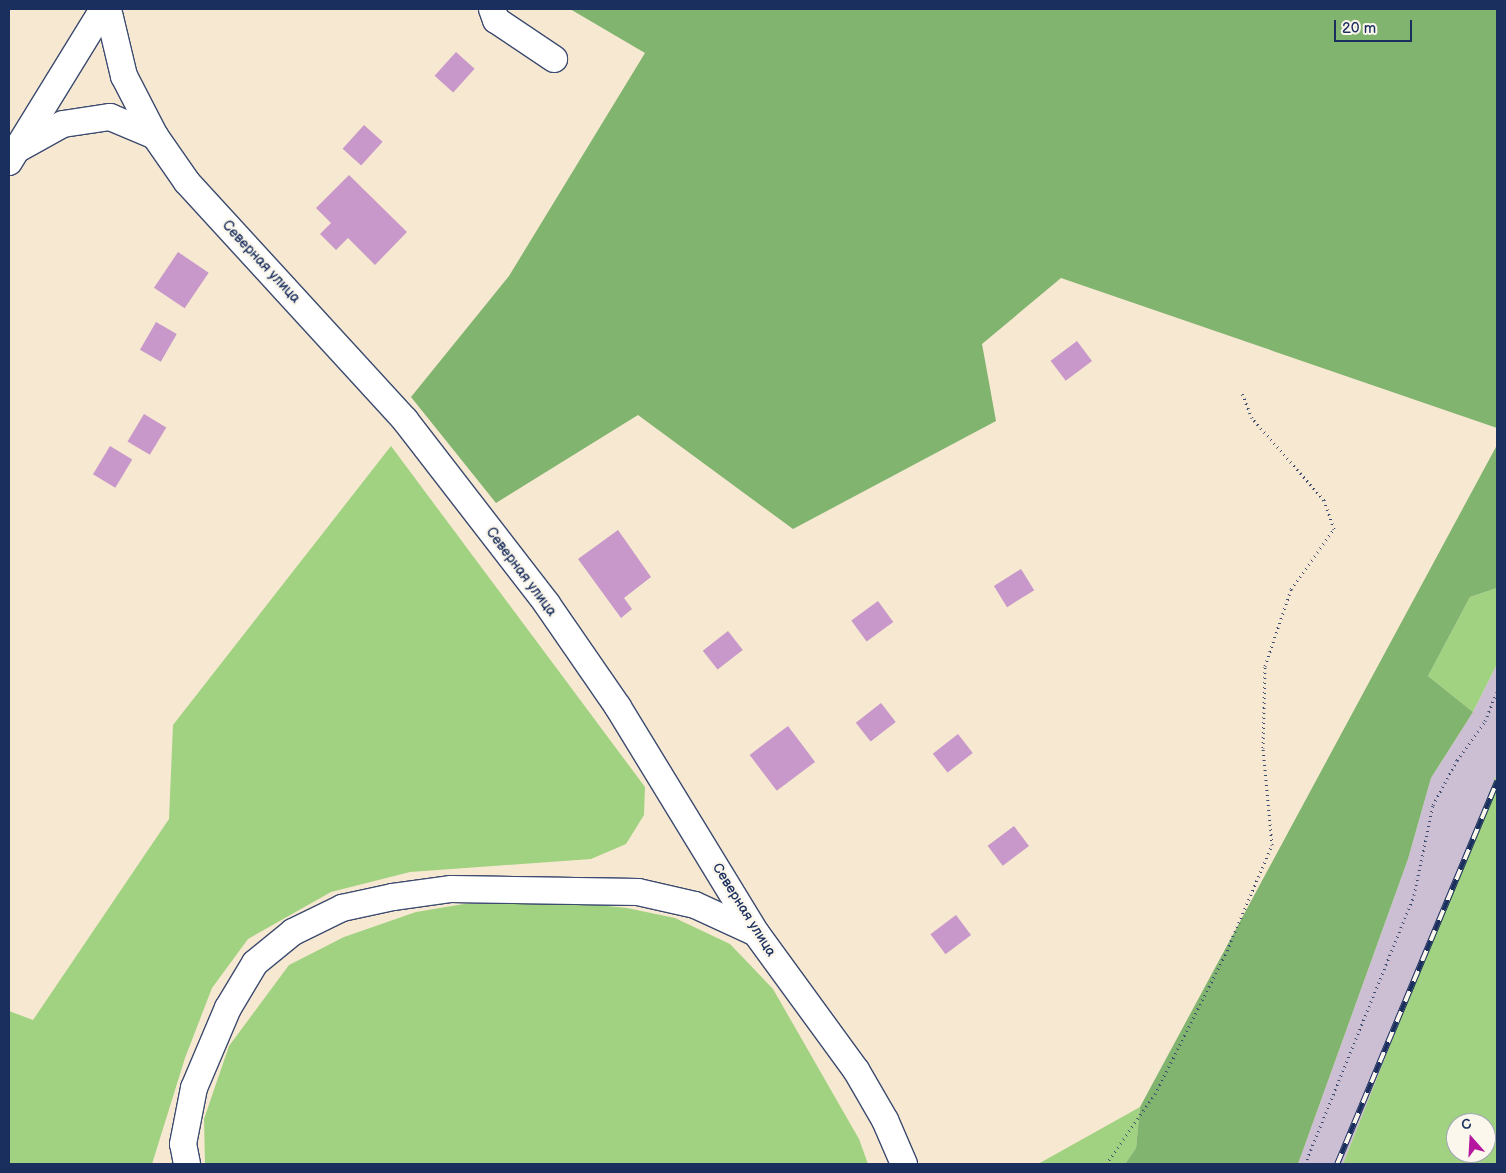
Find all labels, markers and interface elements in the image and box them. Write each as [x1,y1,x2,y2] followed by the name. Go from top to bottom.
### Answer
[1336,10,1414,42] scale bar
[1342,19,1376,38] text: 20 m
[218,217,304,307] street label: Северная улица
[482,524,560,620] street label: Северная улица
[709,860,779,960] street label: Северная улица
[1446,1113,1496,1163] north arrow
[1459,1115,1474,1134] text: С

